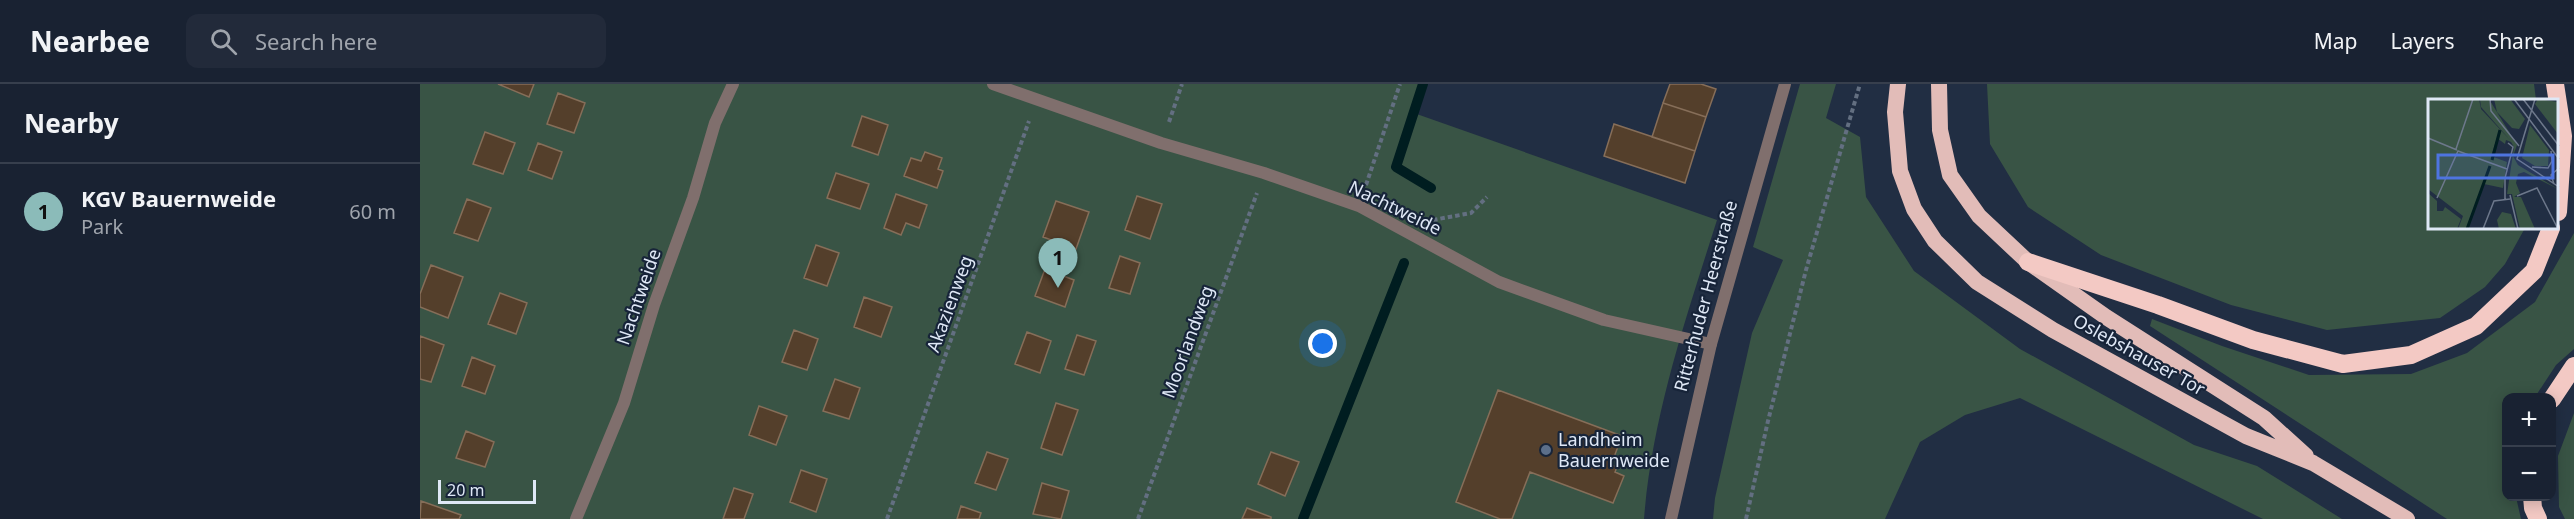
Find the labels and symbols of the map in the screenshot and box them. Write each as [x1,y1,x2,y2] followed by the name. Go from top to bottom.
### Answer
[2428,99,2559,230] inset map
[1345,174,1446,240] street label: Nachtweide
[1668,198,1742,394] street label: Ritterhuder Heerstraße
[1038,238,1078,288] pin: 1
[610,245,666,348] street label: Nachtweide
[921,252,978,355] street label: Akazienweg
[1156,282,1218,401] street label: Moorlandweg
[2069,308,2210,401] street label: Oslebshauser Tor
[1308,329,1337,358] your location
[1558,427,1670,472] place label: Landheim Bauernweide
[1539,443,1553,457] marker: Landheim Bauernweide
[438,477,536,504] scale bar

